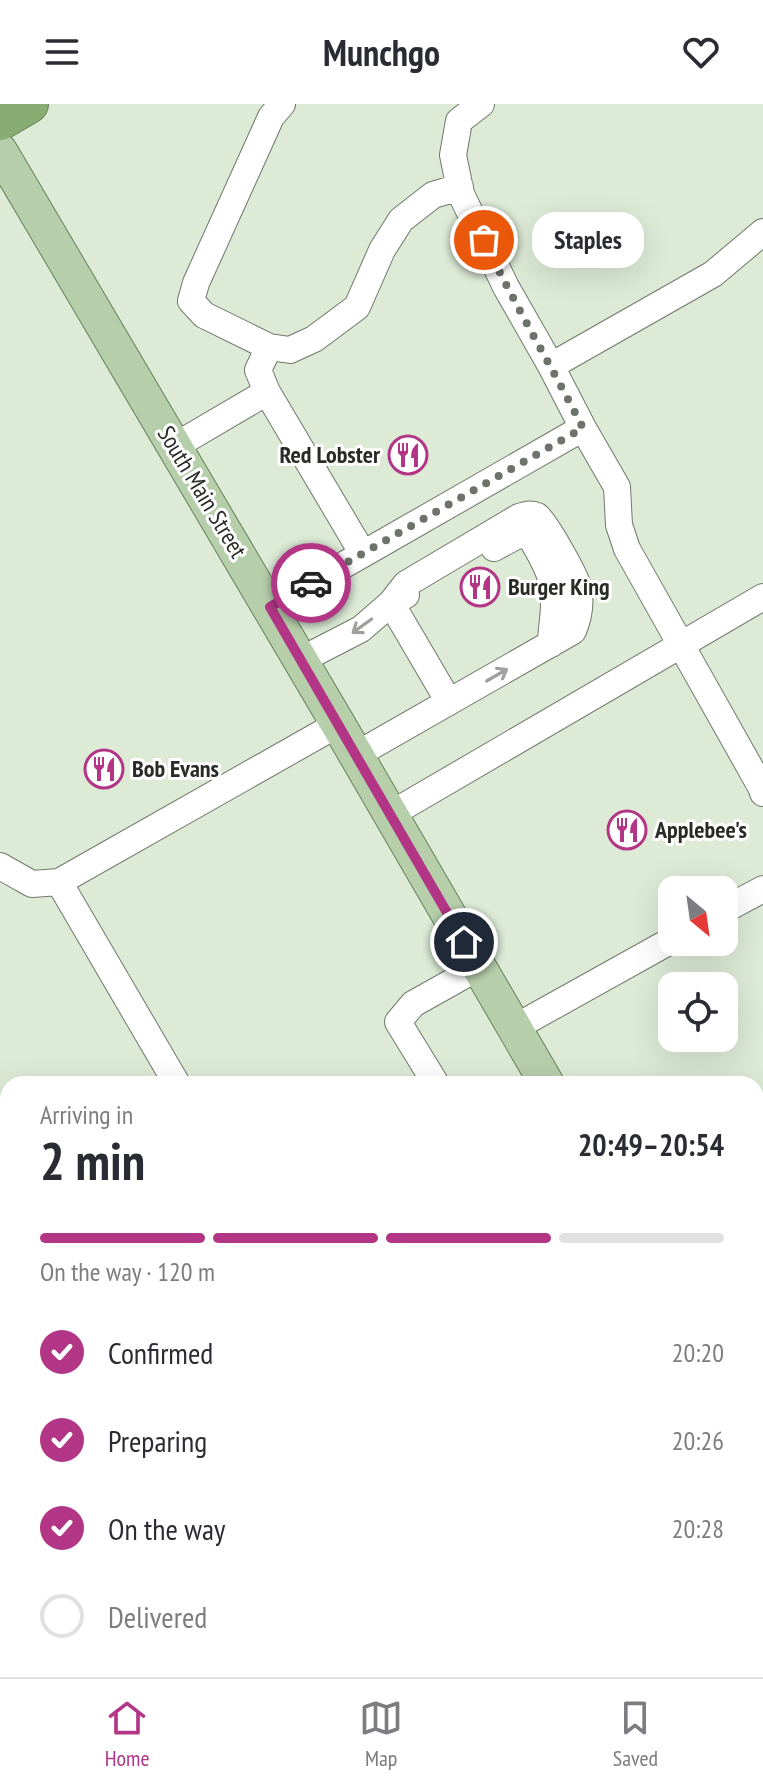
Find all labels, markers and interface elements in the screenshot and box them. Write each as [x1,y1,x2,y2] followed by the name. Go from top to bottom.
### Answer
[323,29,440,76] text: Munchgo
[40,30,84,74] icon: menu
[679,30,723,74] icon: heart
[450,206,518,274] pin
[532,212,644,268] callout: Staples
[462,218,506,262] icon: bag
[554,223,622,256] text: Staples
[151,420,254,564] street label: South Main Street
[387,434,429,476] restaurant icon: Red Lobster
[279,439,381,470] place label: Red Lobster
[271,543,351,623] courier
[289,561,333,605] icon: car
[459,566,501,608] restaurant icon: Burger King
[508,571,610,602] place label: Burger King
[352,618,373,635] one-way arrow
[485,667,508,683] one-way arrow
[83,748,125,790] restaurant icon: Bob Evans
[132,753,219,784] place label: Bob Evans
[606,809,648,851] restaurant icon: Applebee's
[654,814,747,845] place label: Applebee's
[658,876,738,956] north arrow
[658,876,738,1052] map controls
[430,908,498,976] pin
[442,920,486,964] icon: home
[658,972,738,1052] button: locate
[40,1098,133,1131] text: Arriving in
[578,1125,724,1164] text: 20:49–20:54
[40,1127,145,1194] text: 2 min
[40,1255,215,1288] text: On the way · 120 m
[40,1330,84,1374] icon: check
[108,1333,213,1372] text: Confirmed
[672,1336,724,1369] text: 20:20
[40,1418,84,1462] icon: check
[108,1421,207,1460] text: Preparing
[672,1424,724,1457] text: 20:26
[40,1506,84,1550] icon: check
[108,1509,225,1548] text: On the way
[672,1512,724,1545] text: 20:28
[108,1597,207,1636] text: Delivered
[105,1696,150,1772] tab: Home
[359,1696,403,1772] tab: Map
[613,1696,658,1772] tab: Saved

